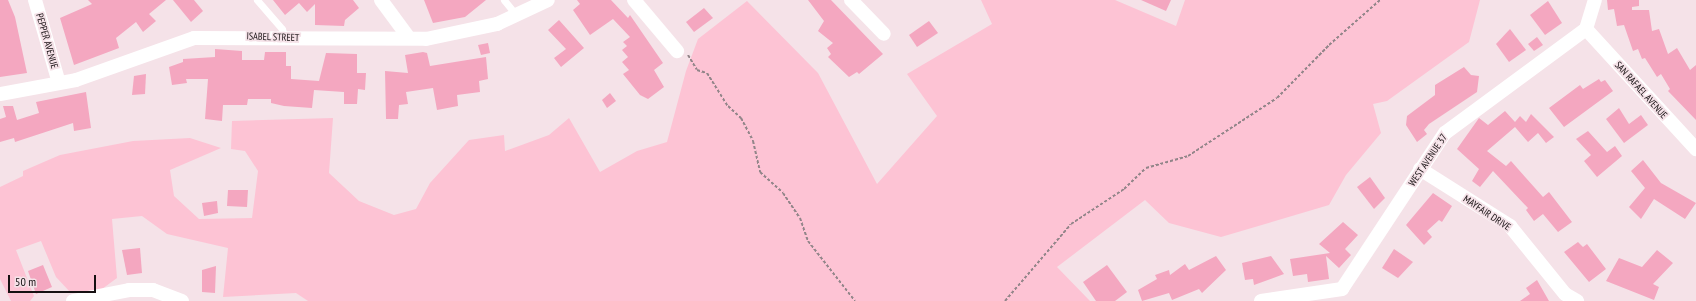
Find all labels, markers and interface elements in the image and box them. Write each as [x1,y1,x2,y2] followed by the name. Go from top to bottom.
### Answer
[33,12,61,70] street label: PEPPER AVENUE
[246,30,300,44] street label: ISABEL STREET
[1612,59,1670,121] street label: SAN RAFAEL AVENUE
[1406,131,1450,189] street label: WEST AVENUE 37
[1461,193,1513,233] street label: MAYFAIR DRIVE
[10,267,98,293] scale bar
[15,274,36,289] text: 50 m

